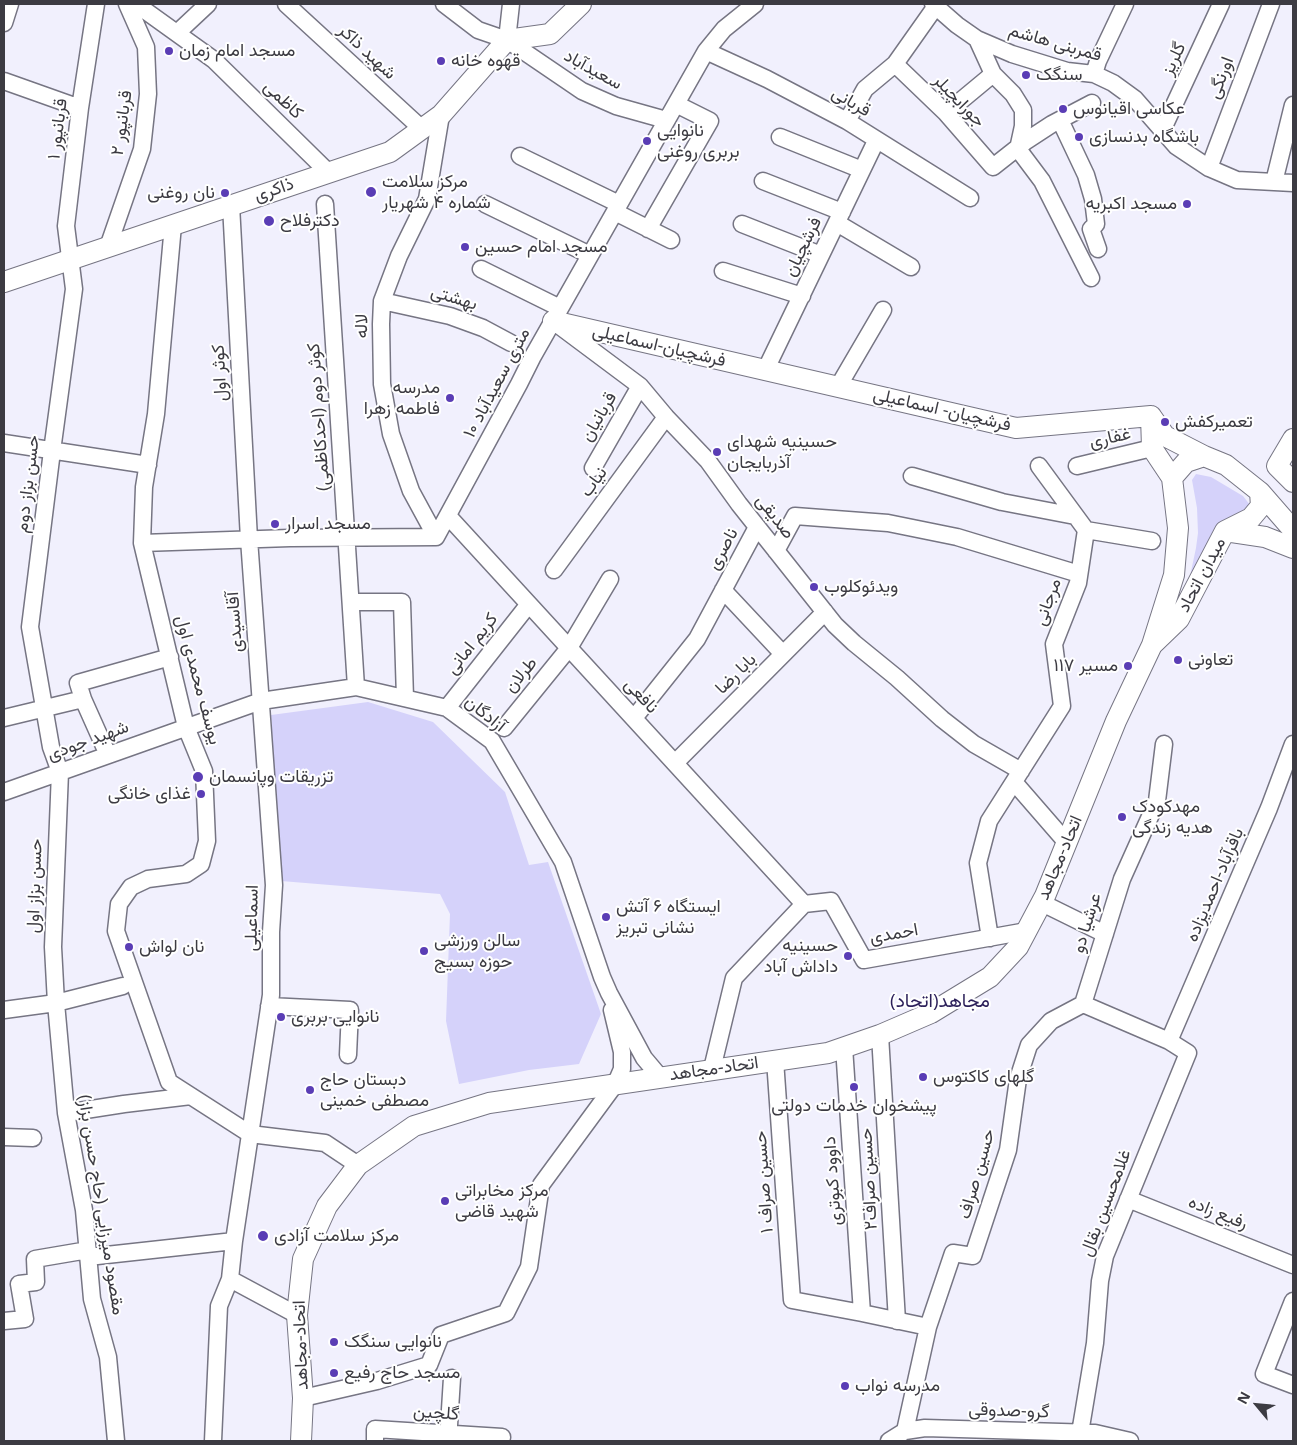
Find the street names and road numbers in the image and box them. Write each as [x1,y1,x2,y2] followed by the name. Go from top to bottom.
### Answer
[1006,19,1104,67] street label: قمربنی هاشم
[333,20,401,84] street label: شهید ذاکر
[1157,39,1191,79] street label: گلریز
[560,45,626,95] street label: سعیدآباد
[1203,54,1239,102] street label: اورنگی
[928,70,990,132] street label: جورابچیلر
[259,76,307,124] street label: کاظمی
[828,82,874,122] street label: قربانی
[107,89,137,157] street label: قربانپور ۲
[44,97,72,161] street label: قربانپور ۱
[251,173,297,207] street label: ذاکری
[779,214,827,280] street label: فرشچیان
[428,281,480,315] street label: بهشتی
[351,313,373,339] street label: لاله
[590,320,728,372] street label: فرشچیان-اسماعیلی
[459,324,535,442] street label: ۱۰ متری سعیدآباد
[303,342,335,492] street label: کوثر دوم (احدکاظمی)
[208,344,232,402] street label: کوثر اول
[871,384,1013,436] street label: فرشچیان- اسماعیلی
[576,389,622,445] street label: قربانیان
[1087,423,1133,453] street label: غفاری
[11,434,45,534] street label: حسن بزاز دوم
[576,463,612,501] street label: نیاب
[751,490,799,544] street label: صدیقی
[703,524,743,574] street label: ناصری
[1173,534,1231,616] street label: میدان اتحاد
[1030,575,1066,629] street label: مرجانی
[222,591,248,653] street label: آقاسیدی
[441,609,503,679] street label: کریم امانی
[170,613,226,747] street label: یوسف محمدی اول
[711,649,761,699] street label: بابا رضا
[500,653,542,697] street label: طرلان
[619,674,663,718] street label: نافعی
[460,691,510,737] street label: آزادگان
[44,716,132,766] street label: شهید جودی
[1033,812,1087,904] street label: اتحاد-مجاهد
[1181,825,1249,945] street label: باقرآباد-احمدیزاده
[23,838,47,934] street label: حسن بزاز اول
[241,884,263,952] street label: اسماعیلی
[1068,890,1106,956] street label: عرشیا دو
[868,919,920,949] street label: احمدی
[668,1052,760,1086] street label: اتحاد-مجاهد
[73,1093,129,1317] street label: مقصود میرزایی (حاج حسن بزاز)
[856,1127,882,1231] street label: حسین صراف۲
[954,1127,1000,1221] street label: حسین صراف
[750,1130,778,1234] street label: حسین صراف ۱
[819,1136,847,1226] street label: داوود کبوتری
[1076,1147,1136,1259] street label: غلامحسین بقال
[1185,1191,1251,1235] street label: رفیع زاده
[289,1300,313,1390] street label: اتحاد-مجاهد
[968,1399,1050,1423] street label: گرو-صدوقی
[412,1401,460,1425] street label: گلچین

